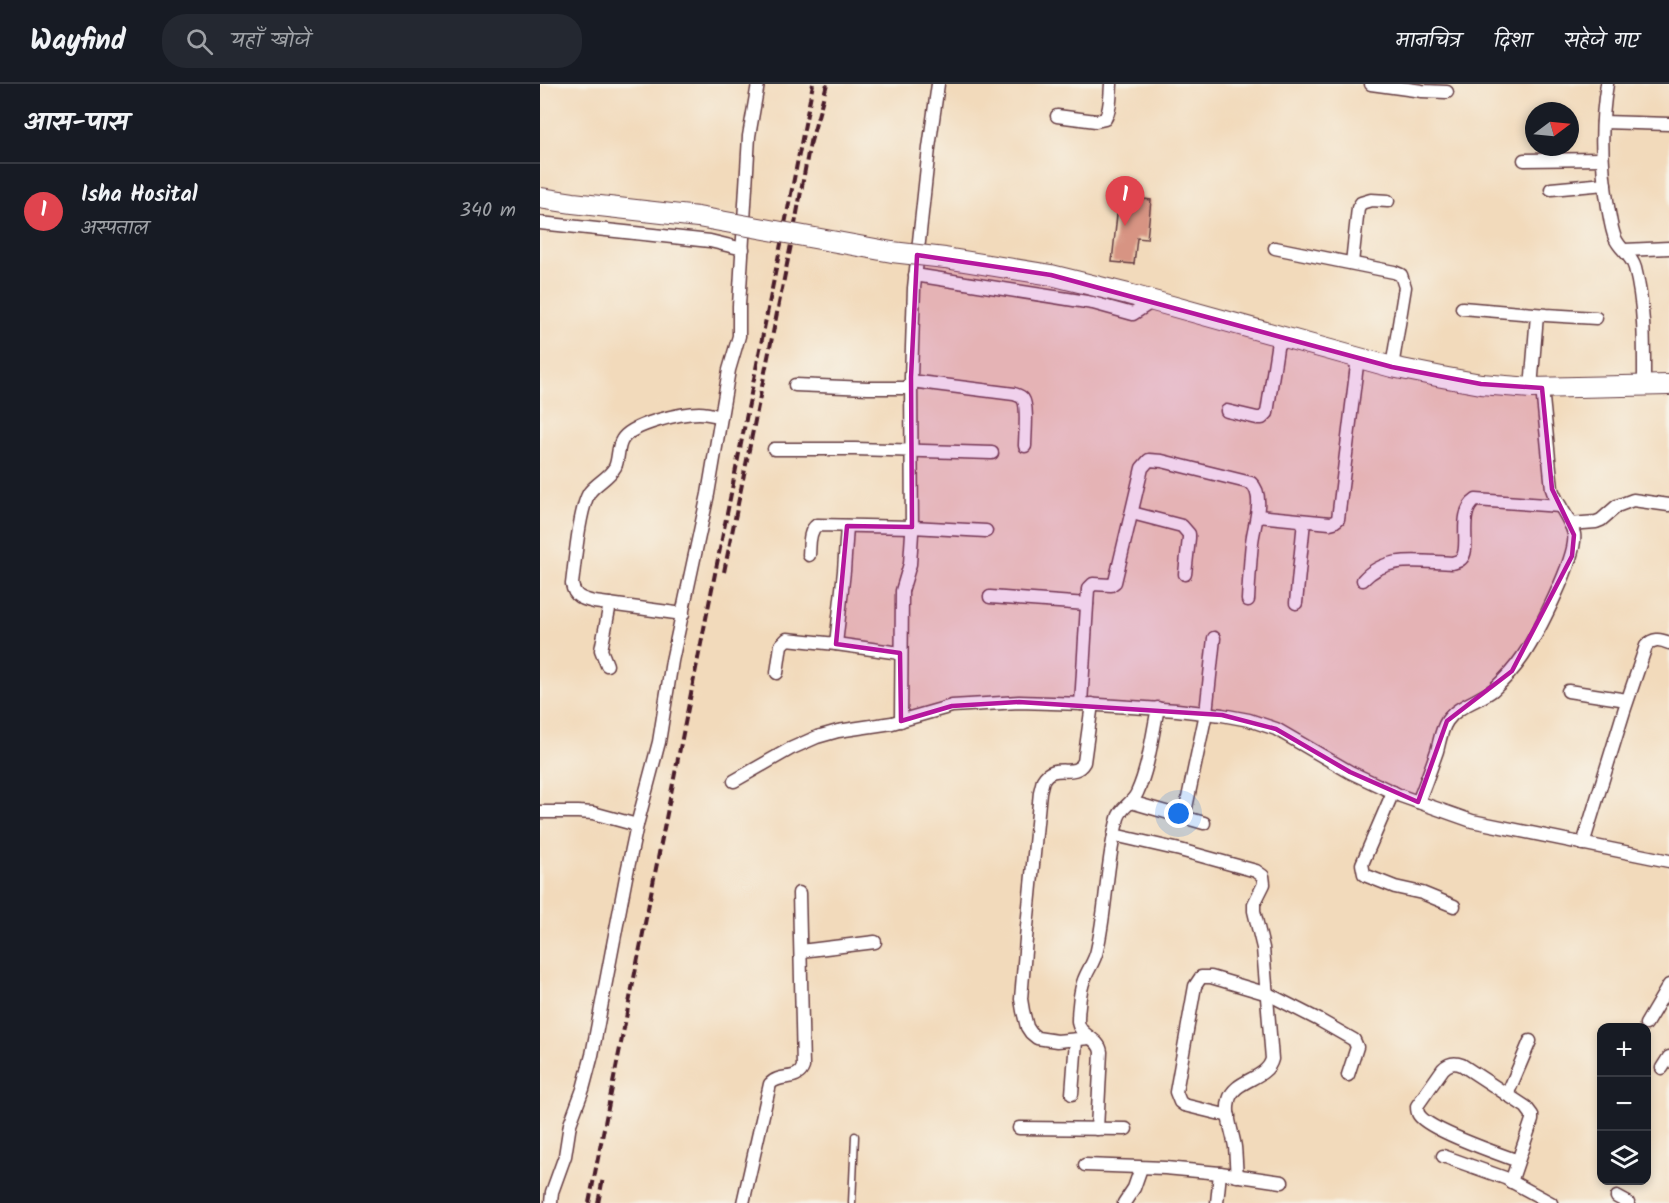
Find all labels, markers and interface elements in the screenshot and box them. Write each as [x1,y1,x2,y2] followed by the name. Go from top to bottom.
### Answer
[162,14,582,68] search box
[30,19,126,64] text: Wayfind
[231,24,310,59] text: यहाँ खोजें
[183,25,216,58] icon: search
[1395,25,1461,58] text: मानचित्र
[1494,25,1531,58] text: दिशा
[1564,25,1639,58] text: सहेजे गए
[24,102,128,144] text: आस-पास
[1525,102,1579,156] north arrow
[1106,176,1144,226] pin: 1
[81,178,198,213] text: Isha Hosital
[40,195,47,227] text: 1
[460,195,516,227] text: 340 m
[81,213,148,245] text: अस्पताल
[1164,799,1193,828] your location
[1597,1023,1651,1185] map controls
[1597,1023,1651,1077] button: +
[1597,1077,1651,1131] button: −
[1597,1131,1651,1185] button: layers

